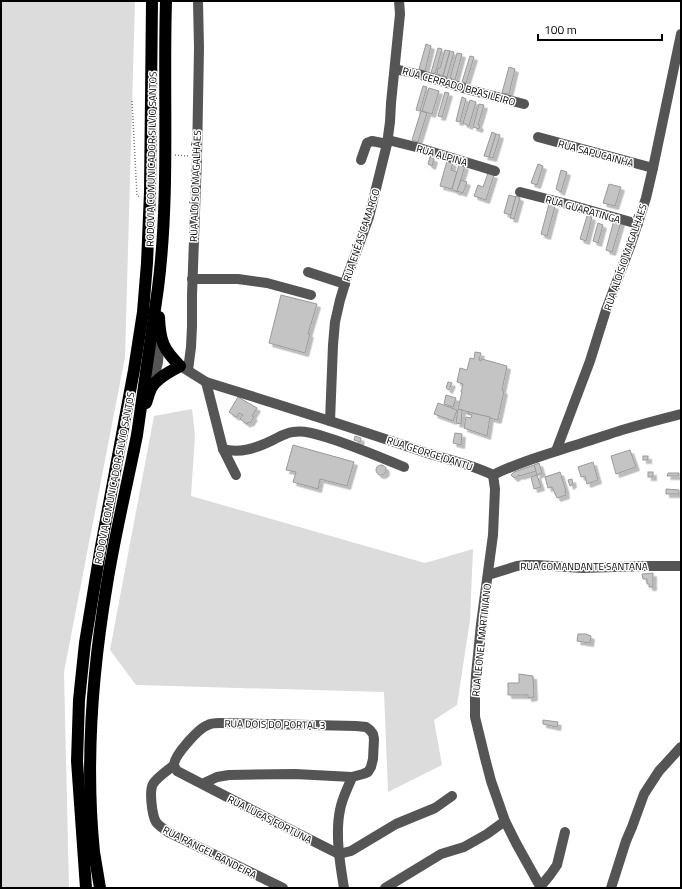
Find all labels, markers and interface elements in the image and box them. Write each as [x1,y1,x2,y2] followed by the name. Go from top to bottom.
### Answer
[538,16,662,42] scale bar
[544,20,577,39] text: 100 m
[401,63,517,110] street label: RUA CERRADO BRASILEIRO
[142,71,161,247] street label: RODOVIA COMUNICADOR SILVIO SANTOS
[186,130,205,242] street label: RUA ALOÍSIO MAGALHÃES
[556,136,635,171] street label: RUA SAPUCAINHA
[415,141,469,170] street label: RUA ALPINA
[339,186,384,283] street label: RUA ENÉAS CAMARGO
[544,192,622,227] street label: RUA GUARATINGA
[600,202,651,312] street label: RUA ALOÍSIO MAGALHÃES
[90,391,139,566] street label: RODOVIA COMUNICADOR SILVIO SANTOS
[385,432,475,474] street label: RUA GEORGE DANTU
[520,559,648,574] street label: RUA COMANDANTE SANTANA
[468,582,495,697] street label: RUA LEONEL MARTINIANO
[224,716,326,733] street label: RUA DOIS DO PORTAL 3
[225,792,315,847] street label: RUA LUCAS FORTUNA
[160,822,259,883] street label: RUA RANGEL BANDEIRA

